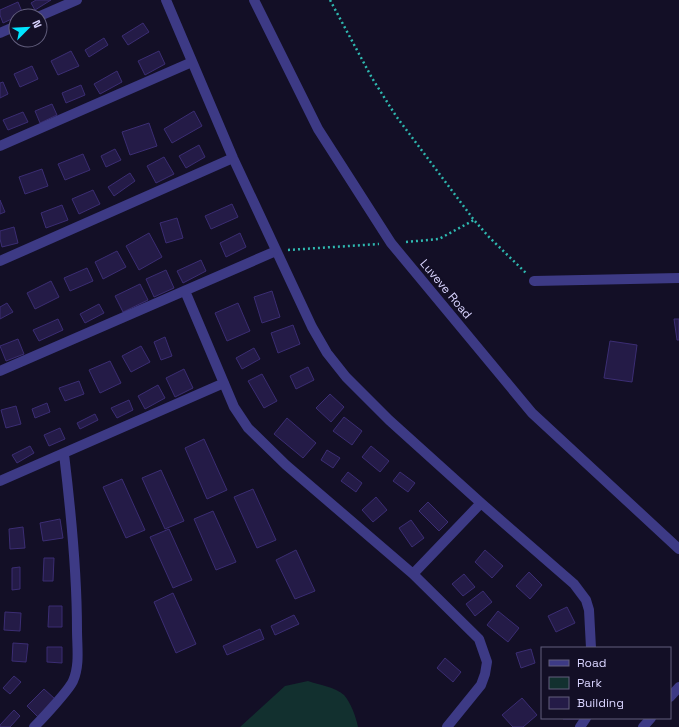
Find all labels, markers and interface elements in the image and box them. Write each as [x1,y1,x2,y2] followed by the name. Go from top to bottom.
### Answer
[8,8,48,48] north arrow
[29,18,45,30] text: N
[416,256,476,322] street label: Luveve Road
[541,647,671,719] legend
[577,655,606,671] text: Road
[577,675,602,691] text: Park
[577,695,624,711] text: Building

